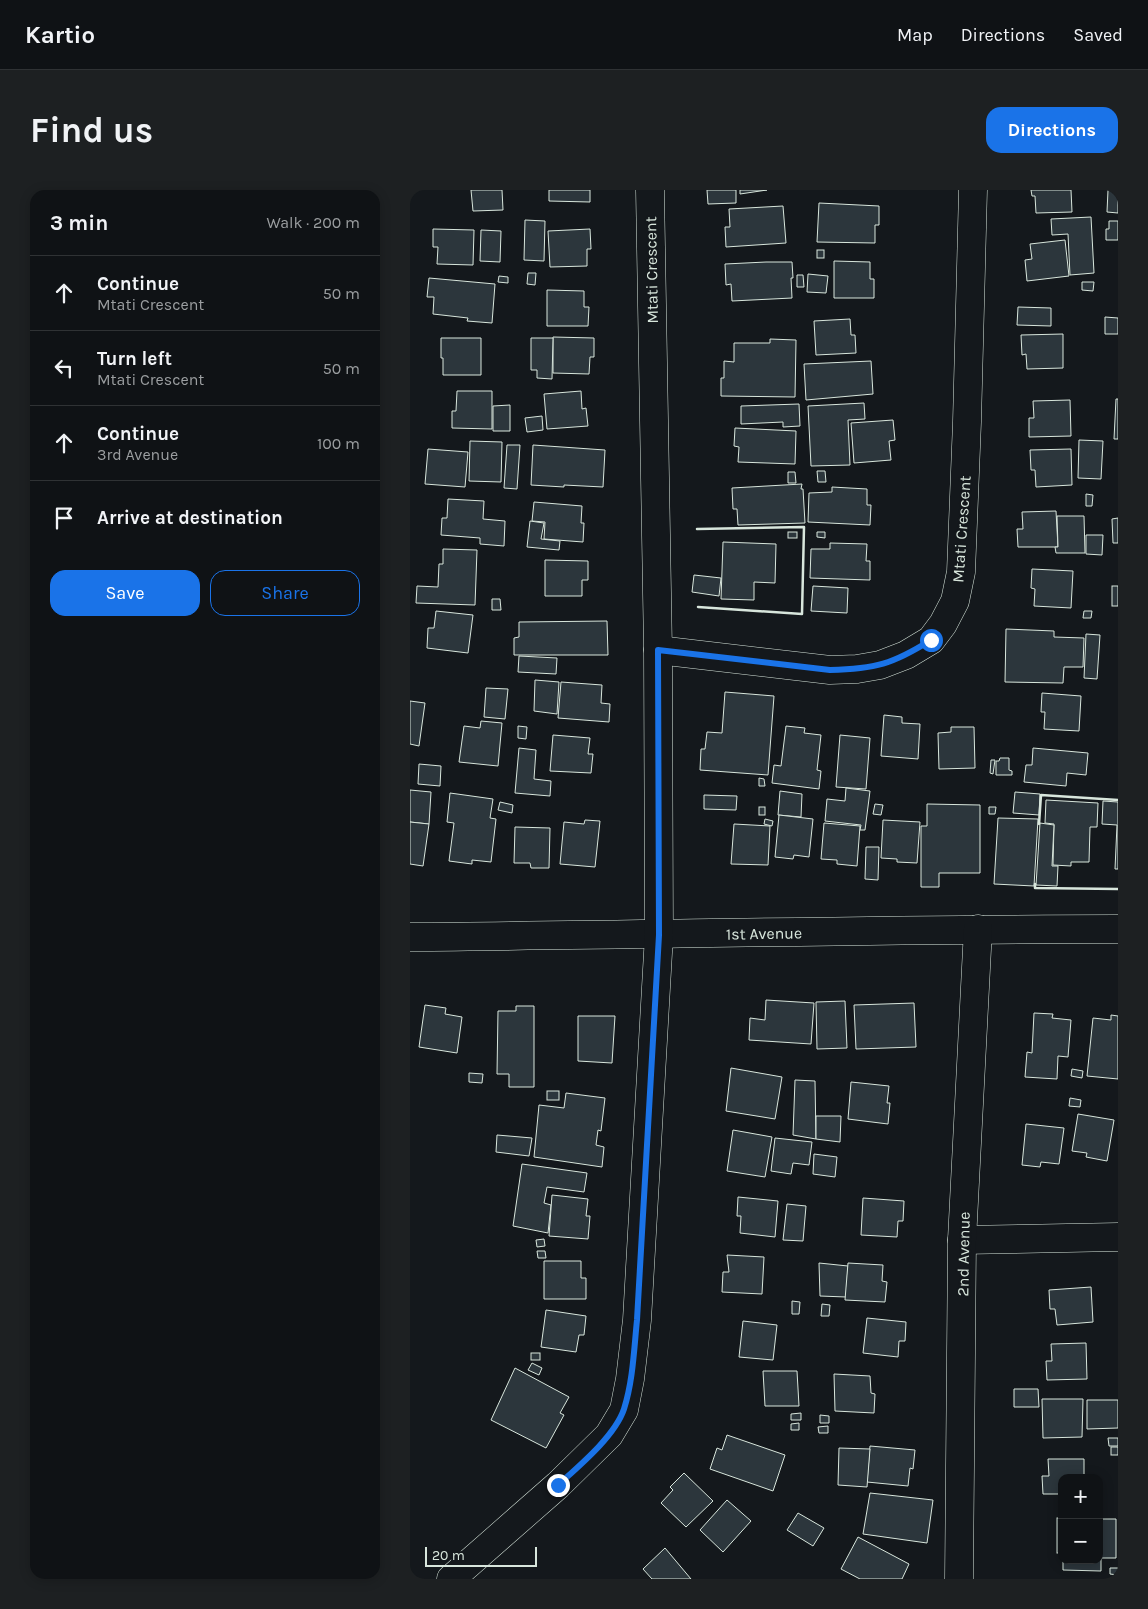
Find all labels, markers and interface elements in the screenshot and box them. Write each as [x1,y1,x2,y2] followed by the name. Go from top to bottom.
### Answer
[25,21,95,49] text: Kartio
[897,24,933,46] text: Map
[961,24,1045,46] text: Directions
[1073,24,1123,46] text: Saved
[986,107,1118,153] button: Directions
[30,110,153,151] text: Find us
[50,211,108,235] text: 3 min
[266,213,360,232] text: Walk · 200 m
[641,216,662,324] street label: Mtati Crescent
[97,273,179,295] text: Continue
[50,279,78,307] icon: ahead
[323,284,360,303] text: 50 m
[97,295,204,314] text: Mtati Crescent
[97,348,172,370] text: Turn left
[50,354,78,382] icon: left
[323,359,360,378] text: 50 m
[97,370,204,389] text: Mtati Crescent
[97,423,179,445] text: Continue
[50,429,78,457] icon: ahead
[317,434,360,453] text: 100 m
[97,445,178,464] text: 3rd Avenue
[948,475,975,583] street label: Mtati Crescent
[50,504,78,532] icon: arrive
[97,507,283,529] text: Arrive at destination
[50,570,200,616] button: Save
[210,570,360,616] button: Share
[920,629,943,652] route start
[726,923,802,944] street label: 1st Avenue
[953,1211,974,1297] street label: 2nd Avenue
[547,1474,570,1497] route end
[1058,1474,1103,1564] map controls
[1058,1474,1103,1519] button: +
[1058,1519,1103,1564] button: −
[425,1544,538,1567] scale bar
[432,1547,465,1564] text: 20 m

